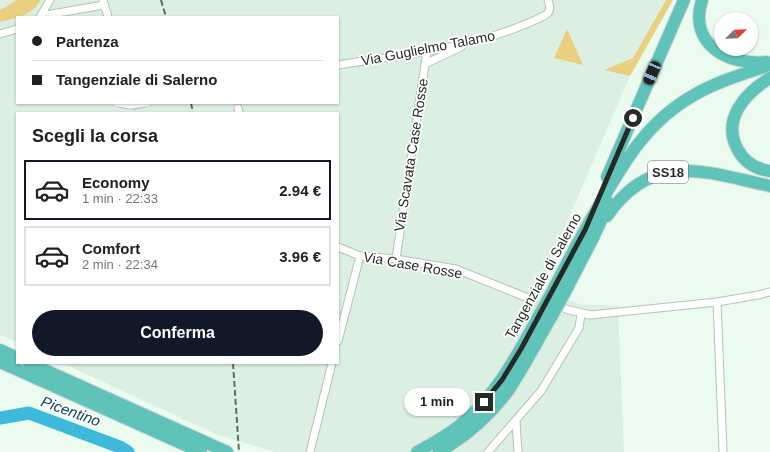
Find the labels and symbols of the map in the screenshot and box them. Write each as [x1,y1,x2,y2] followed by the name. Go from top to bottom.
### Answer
[714,12,758,56] north arrow
[360,27,496,69] street label: Via Guglielmo Talamo
[642,60,662,86] car
[391,77,431,233] street label: Via Scavata Case Rosse
[624,109,642,127] route start
[648,161,688,183] road number: SS18
[502,210,584,342] street label: Tangenziale di Salerno
[362,248,464,282] street label: Via Case Rosse
[404,388,470,416] callout: 1 min
[39,392,103,430] water label: Picentino
[475,393,493,411] route end

